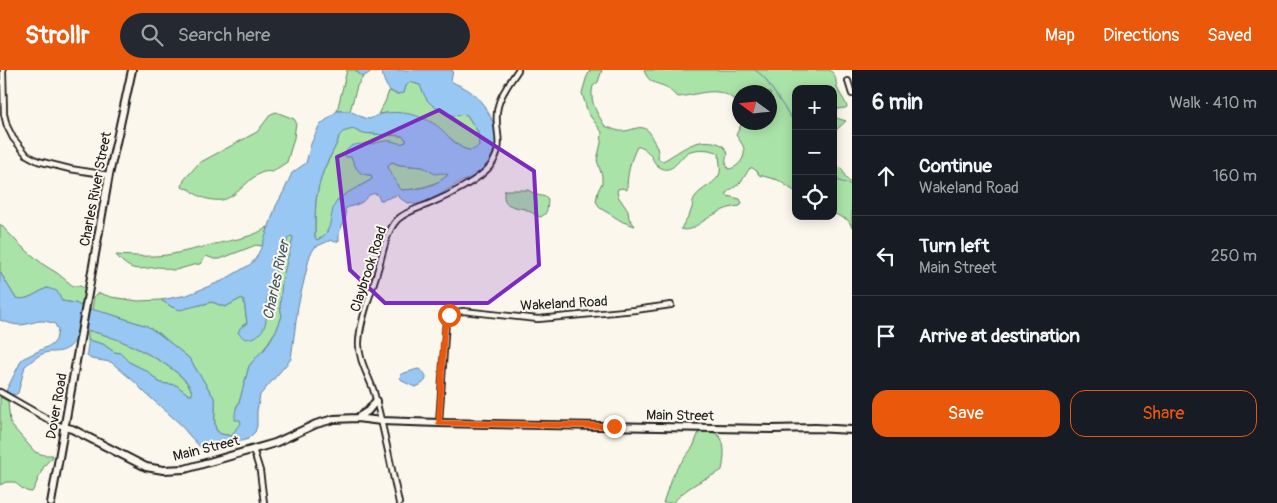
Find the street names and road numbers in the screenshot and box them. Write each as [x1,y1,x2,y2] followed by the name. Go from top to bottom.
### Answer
[76,130,115,248] street label: Charles River Street
[347,224,390,314] street label: Claybrook Road
[520,293,608,314] street label: Wakeland Road
[42,372,71,440] street label: Dover Road
[646,406,714,425] street label: Main Street
[171,432,241,465] street label: Main Street

